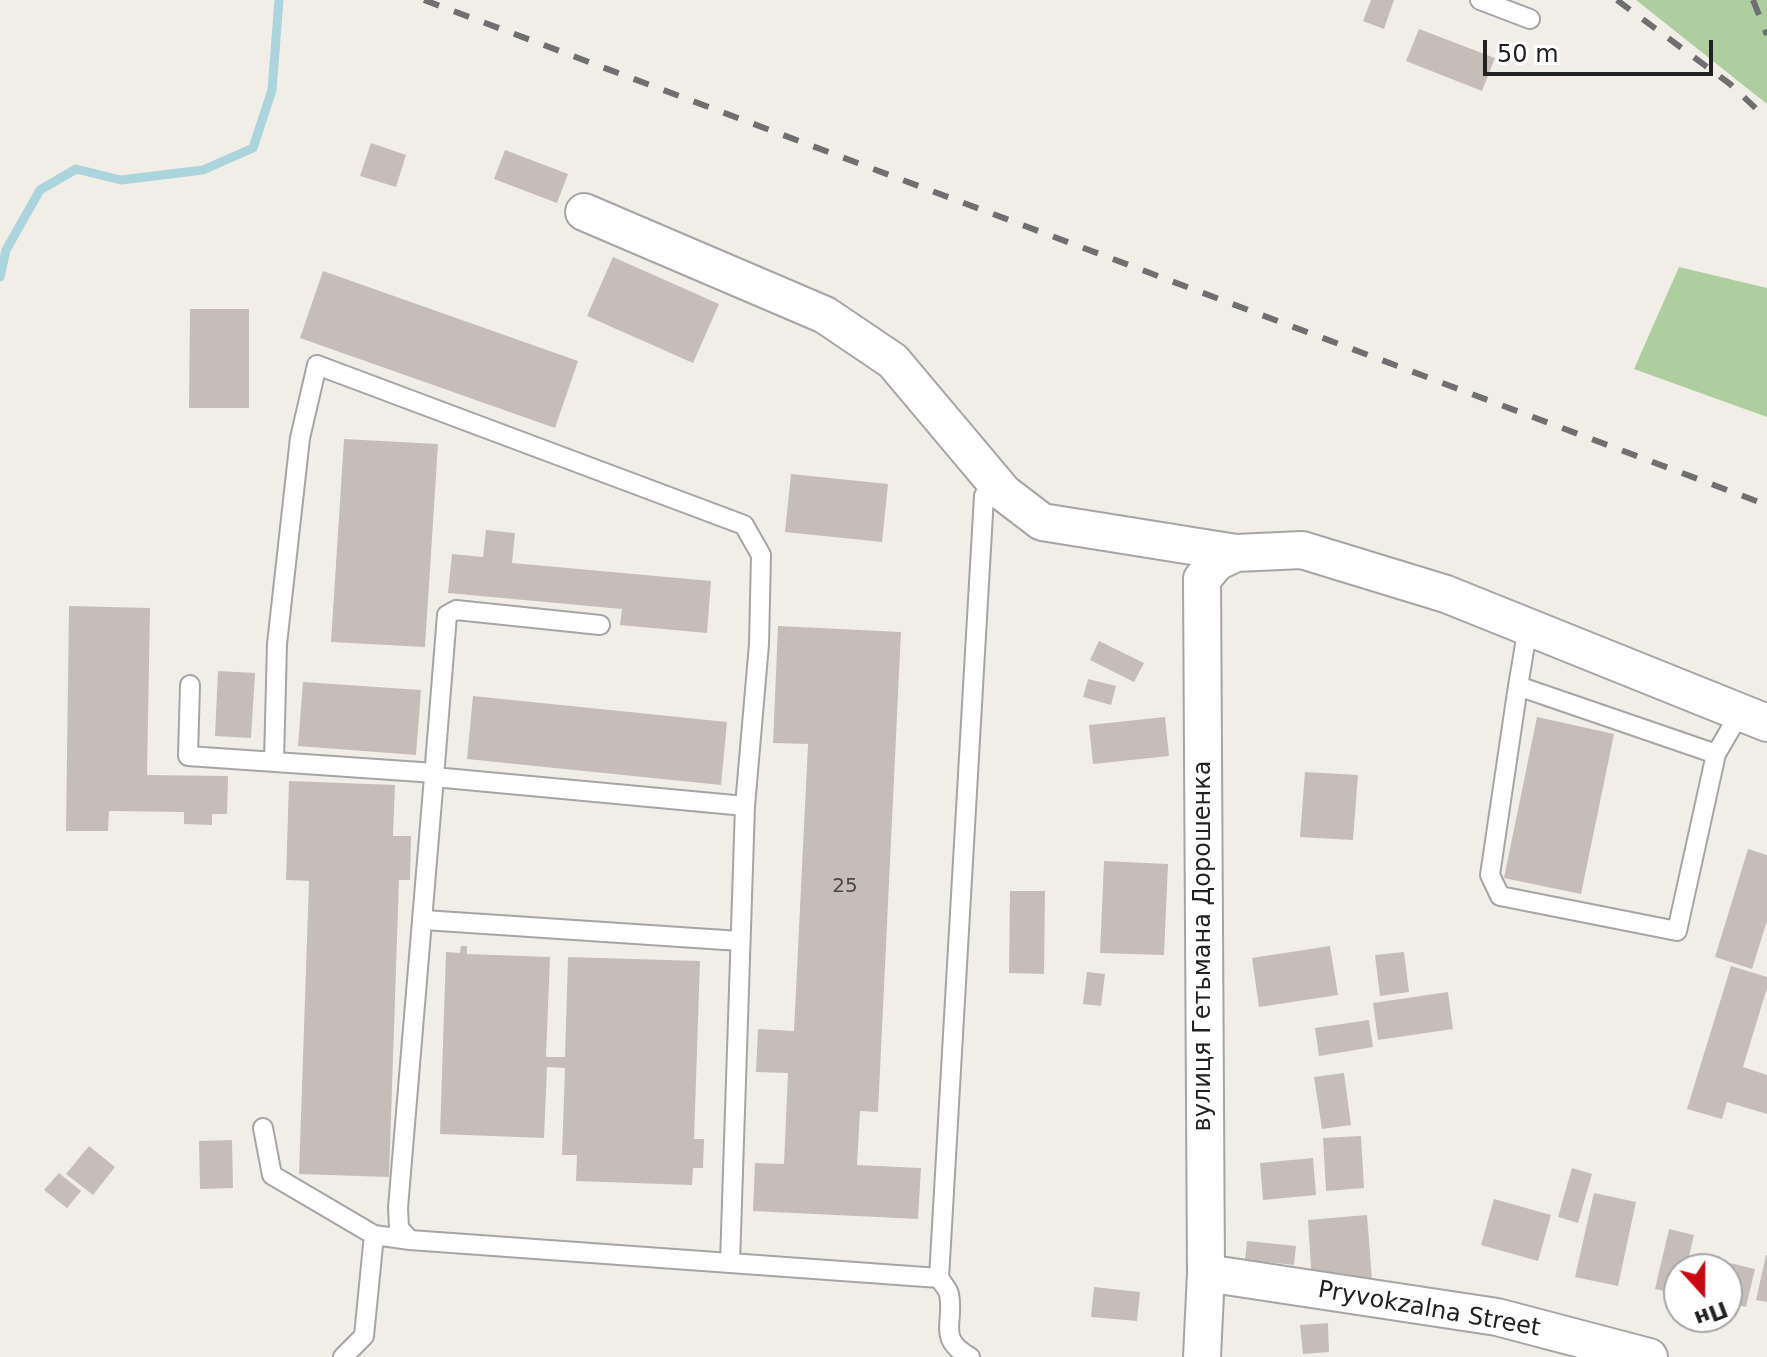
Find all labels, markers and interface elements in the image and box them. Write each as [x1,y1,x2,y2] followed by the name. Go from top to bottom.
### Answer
[1487,24,1717,74] scale bar
[1497,40,1559,68] text: 50 m
[1190,760,1218,1132] street label: вулиця Гетьмана Дорошенка
[832,875,858,899] house number: 25
[1663,1253,1743,1333] north arrow
[1316,1276,1542,1344] street label: Pryvokzalna Street
[1691,1296,1731,1332] text: Пн

